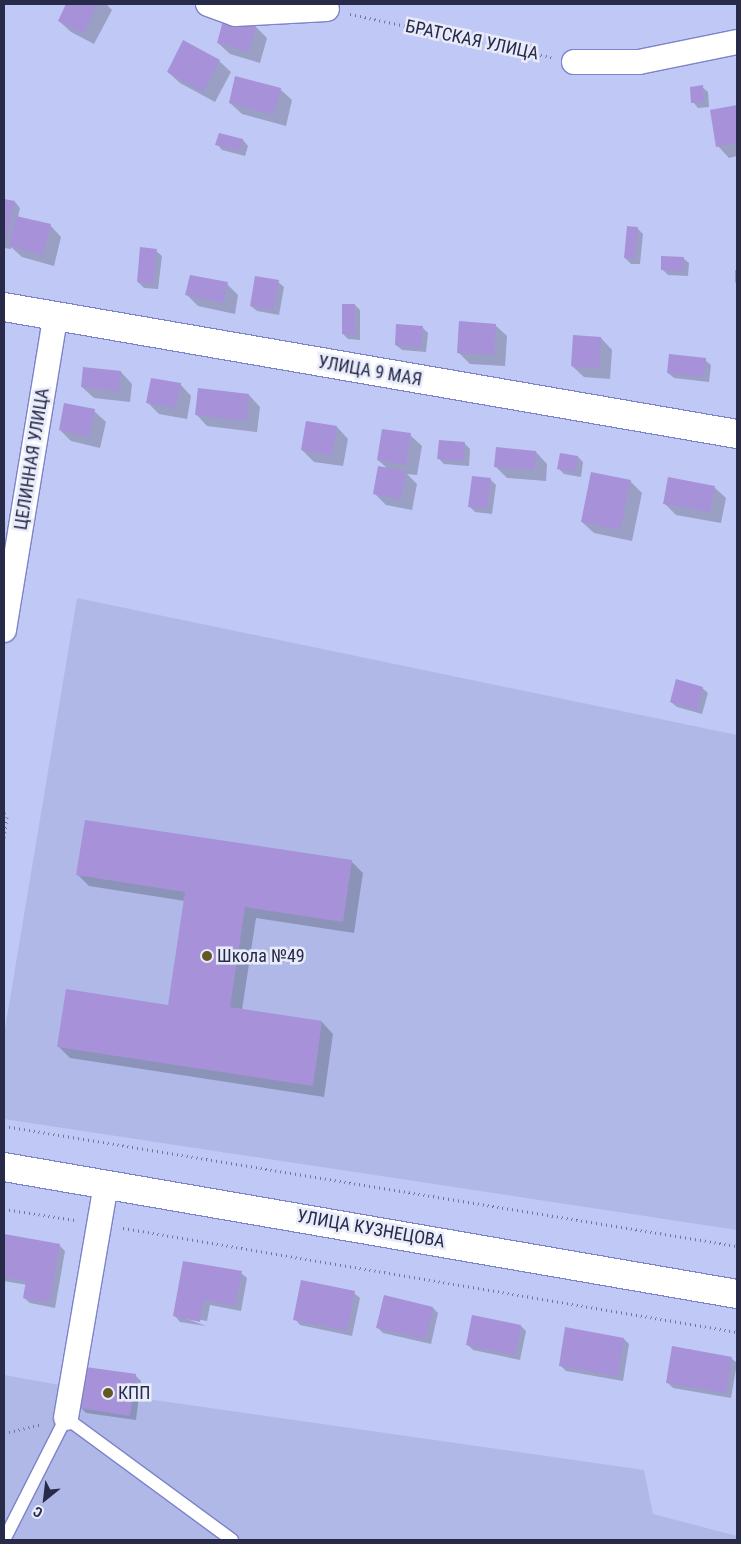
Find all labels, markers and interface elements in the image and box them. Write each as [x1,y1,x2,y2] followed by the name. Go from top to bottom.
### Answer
[403,15,541,65] street label: БРАТСКАЯ УЛИЦА
[316,351,424,391] street label: УЛИЦА 9 МАЯ
[10,386,54,532] street label: ЦЕЛИННАЯ УЛИЦА
[217,945,305,967] place label: Школа №49
[201,950,213,962] marker: Школа №49
[295,1205,447,1253] street label: УЛИЦА КУЗНЕЦОВА
[118,1382,150,1404] place label: КПП
[102,1387,114,1399] marker: КПП
[20,1474,70,1524] north arrow
[30,1503,45,1521] text: С

